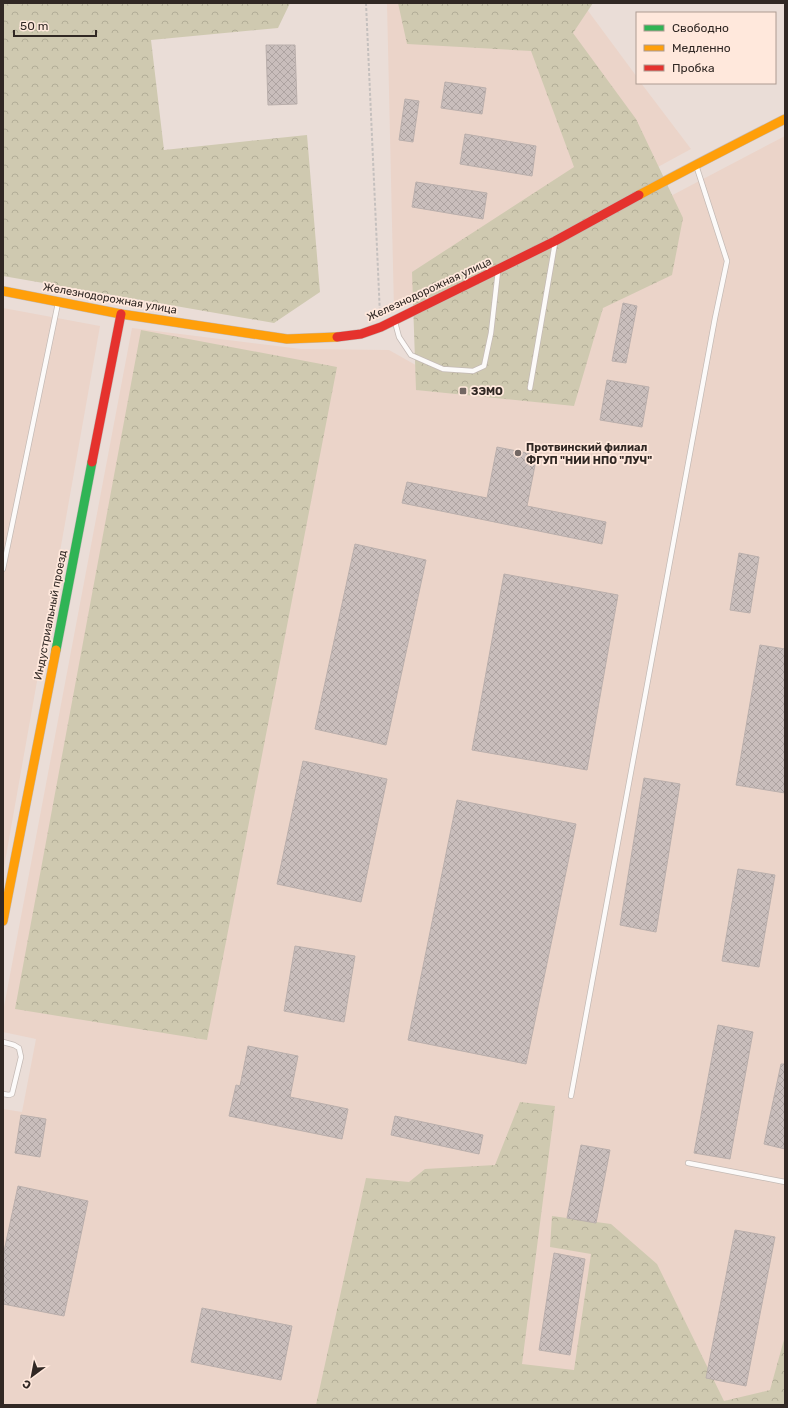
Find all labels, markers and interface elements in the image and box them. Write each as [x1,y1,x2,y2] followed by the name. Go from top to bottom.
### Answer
[14,12,96,38] scale bar
[636,12,776,84] legend
[20,19,48,33] text: 50 m
[672,21,729,35] text: Свободно
[672,41,731,55] text: Медленно
[672,61,715,75] text: Пробка
[365,255,494,324] street label: Железнодорожная улица
[42,280,178,317] street label: Железнодорожная улица
[471,385,503,398] place label: ЗЭМО
[458,386,468,396] marker: ЗЭМО
[526,441,652,467] place label: Протвинский филиал ФГУП "НИИ НПО "ЛУЧ"
[513,448,523,458] marker: Протвинский филиал ФГУП "НИИ НПО "ЛУЧ"
[32,549,70,681] street label: Индустриальный проезд
[12,1356,52,1396] north arrow
[20,1376,34,1392] text: С

